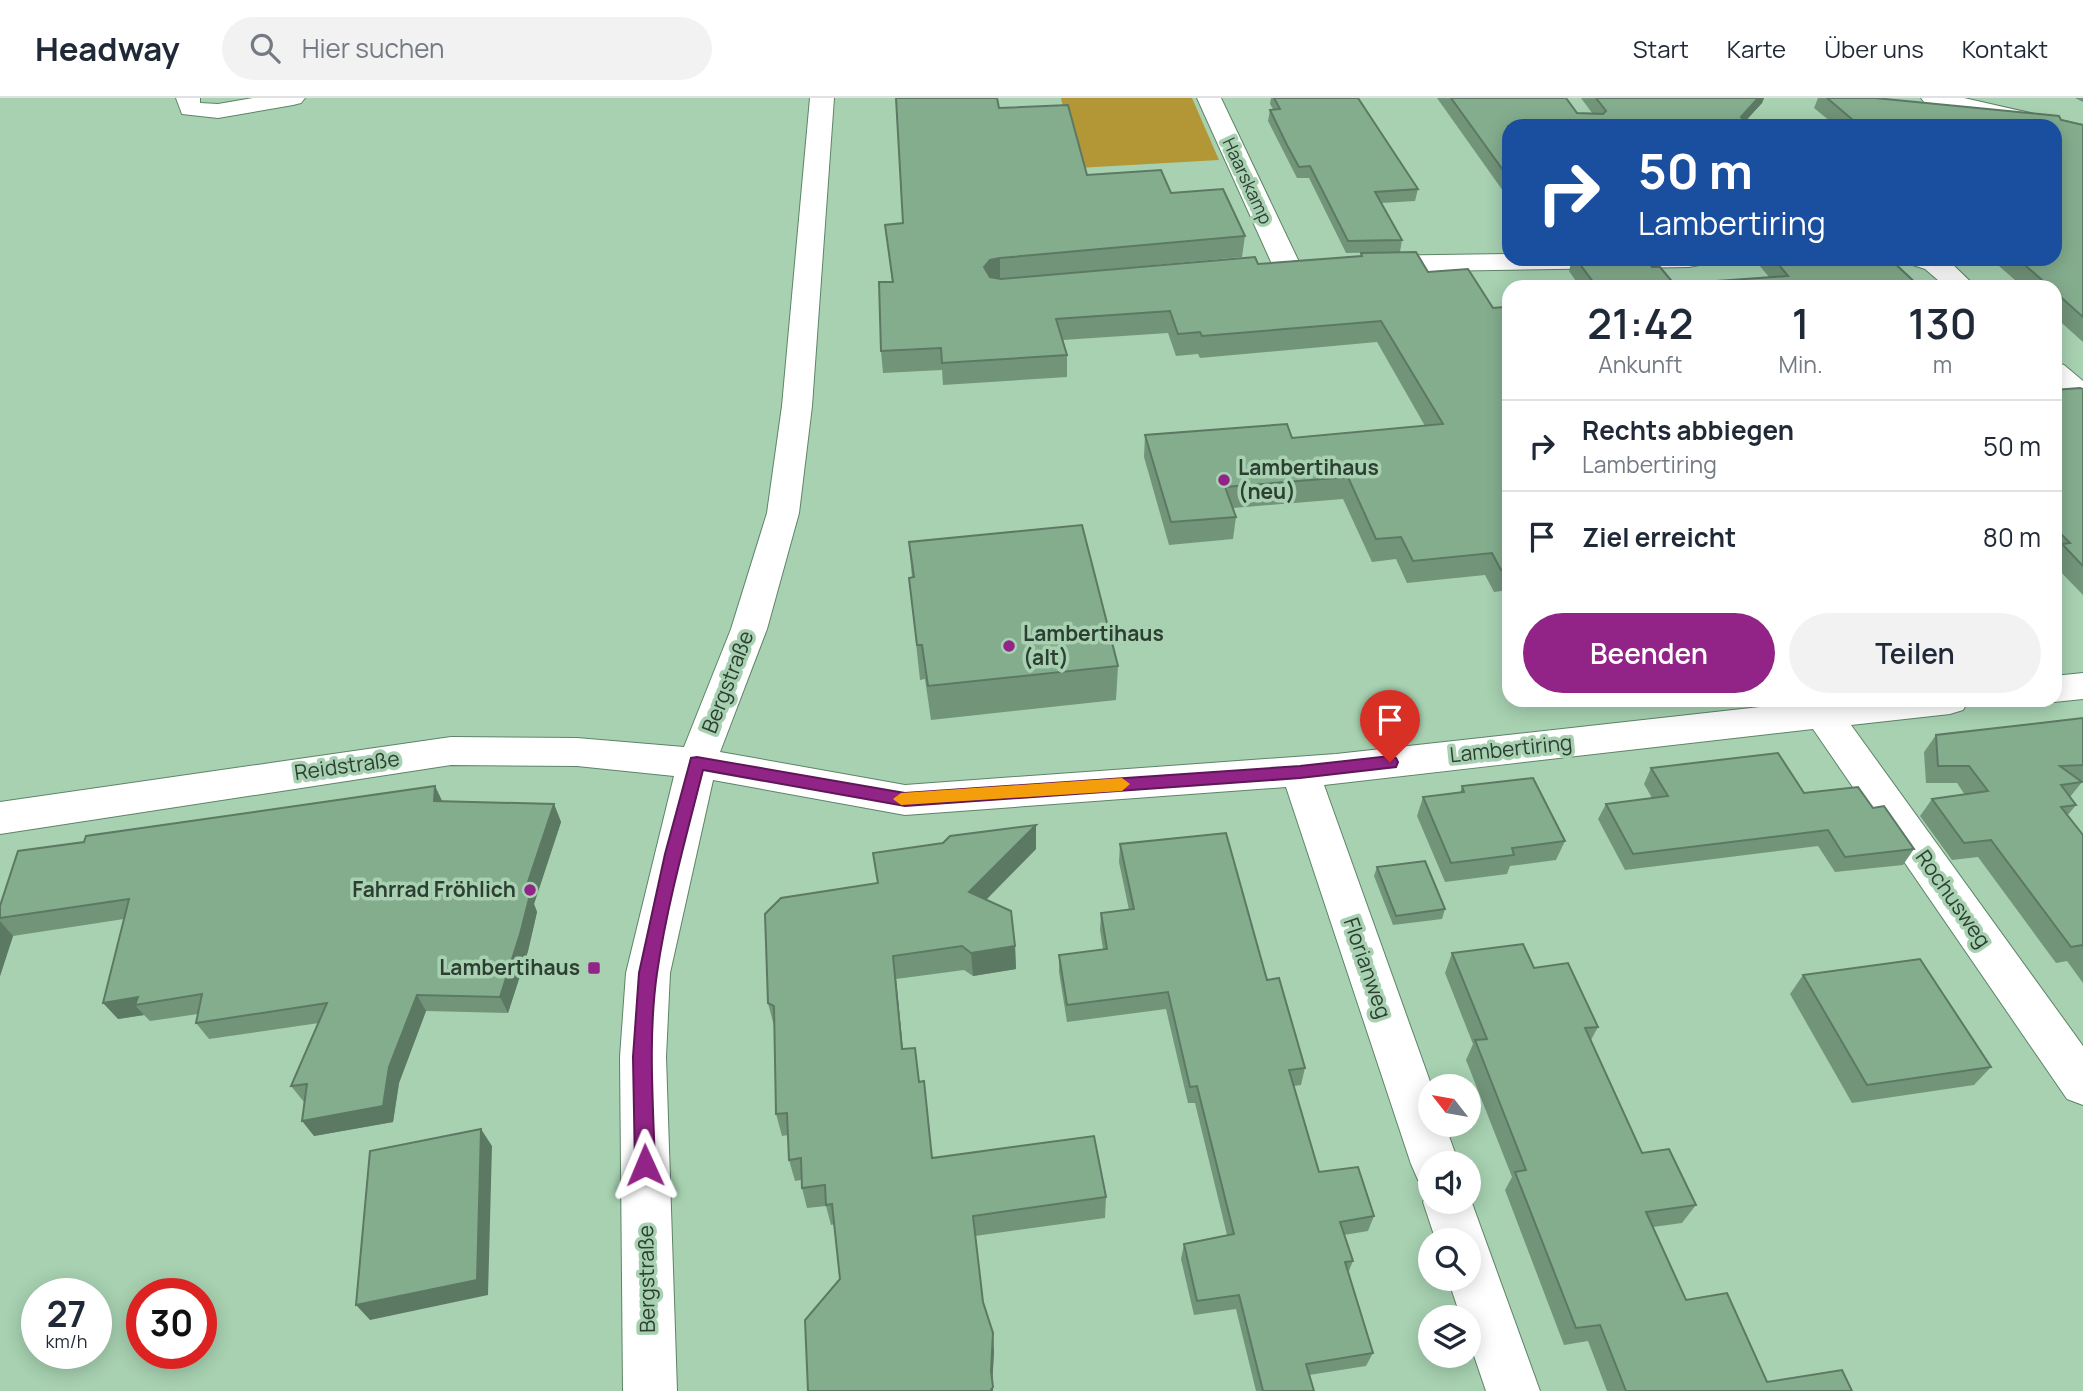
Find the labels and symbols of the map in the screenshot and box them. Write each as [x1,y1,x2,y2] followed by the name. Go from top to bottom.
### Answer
[1217,133,1278,228] street label: Haarskamp
[1238,453,1379,505] place label: Lambertihaus (neu)
[1216,472,1232,488] marker: Lambertihaus (neu)
[1023,619,1164,671] place label: Lambertihaus (alt)
[695,626,759,737] street label: Bergstraße
[1001,638,1017,654] marker: Lambertihaus (alt)
[1360,690,1420,762] pin
[1448,728,1574,768] street label: Lambertiring
[292,744,401,786] street label: Reidstraße
[1910,844,1998,953] street label: Rochusweg
[352,875,516,903] place label: Fahrrad Fröhlich
[522,882,538,898] marker: Fahrrad Fröhlich
[1338,914,1398,1022] street label: Florianweg
[439,953,580,981] place label: Lambertihaus
[586,960,602,976] marker: Lambertihaus
[1418,1074,1480,1138] north arrow
[608,1128,682,1202] position arrow
[631,1225,661,1333] street label: Bergstraße
[126,1278,217,1369] speed limit sign: 30

